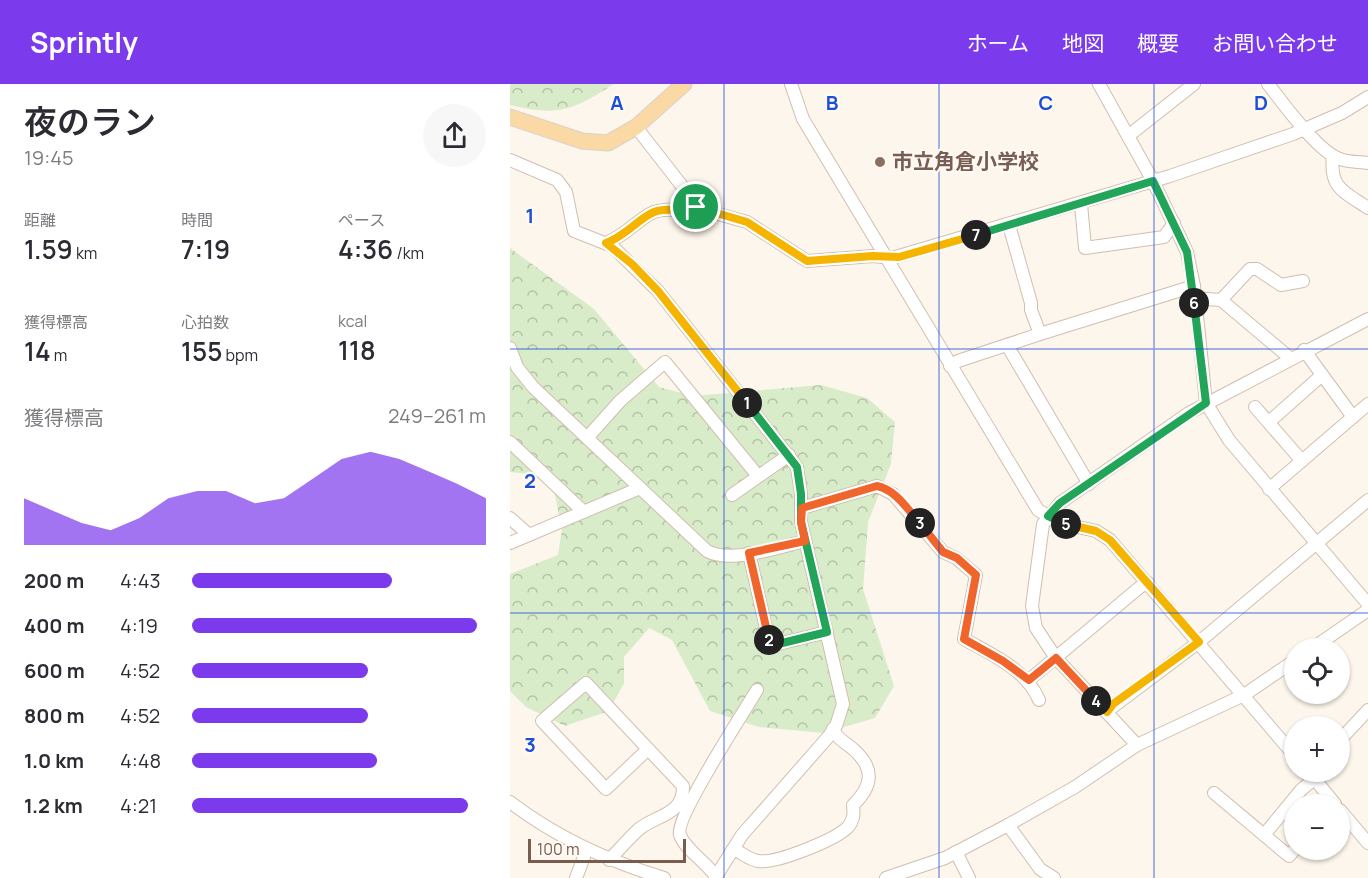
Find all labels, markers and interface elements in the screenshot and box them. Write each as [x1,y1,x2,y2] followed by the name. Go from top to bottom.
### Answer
[30,23,138,61] text: Sprintly
[967,29,1029,57] text: ホーム
[1062,29,1104,57] text: 地図
[1137,29,1179,57] text: 概要
[1212,29,1338,57] text: お問い合わせ
[610,89,624,116] text: A
[826,89,839,116] text: B
[1039,89,1053,116] text: C
[1254,89,1268,116] text: D
[24,99,156,144] text: 夜のラン
[423,104,486,167] button: share
[24,144,74,171] text: 19:45
[892,147,1039,175] place label: 市立角倉小学校
[873,155,887,169] marker: 市立角倉小学校
[670,181,721,232] pin
[679,190,712,223] icon: arrive
[526,202,534,229] text: 1
[24,209,56,231] text: 距離
[181,209,213,231] text: 時間
[338,209,385,231] text: ペース
[961,220,991,250] pin: 7
[972,224,980,246] text: 7
[24,231,73,267] text: 1.59
[181,231,230,267] text: 7:19
[338,231,393,267] text: 4:36
[73,242,97,264] text: km
[393,242,424,264] text: /km
[1179,288,1209,318] pin: 6
[1189,292,1199,314] text: 6
[338,310,367,332] text: kcal
[24,311,88,333] text: 獲得標高
[181,311,229,333] text: 心拍数
[338,332,376,368] text: 118
[24,333,51,369] text: 14
[181,333,222,369] text: 155
[51,344,67,366] text: m
[222,344,258,366] text: bpm
[732,388,762,418] pin: 1
[743,392,751,414] text: 1
[388,402,486,429] text: 249–261 m
[24,404,104,431] text: 獲得標高
[524,467,536,494] text: 2
[905,508,935,538] pin: 3
[1051,509,1081,539] pin: 5
[915,512,925,534] text: 3
[1061,513,1071,535] text: 5
[24,567,84,594] text: 200 m
[120,567,161,594] text: 4:43
[24,612,84,639] text: 400 m
[120,612,158,639] text: 4:19
[754,625,784,655] pin: 2
[764,629,774,651] text: 2
[1284,638,1350,860] map controls
[1284,638,1350,704] button: locate
[24,657,85,684] text: 600 m
[120,657,160,684] text: 4:52
[1081,686,1111,716] pin: 4
[1091,690,1101,712] text: 4
[24,702,85,729] text: 800 m
[120,702,160,729] text: 4:52
[1284,716,1350,782] button: +
[524,731,536,758] text: 3
[24,747,84,774] text: 1.0 km
[120,747,161,774] text: 4:48
[24,792,83,819] text: 1.2 km
[120,792,157,819] text: 4:21
[1284,794,1350,860] button: −
[528,836,686,864] scale bar
[537,838,580,860] text: 100 m

